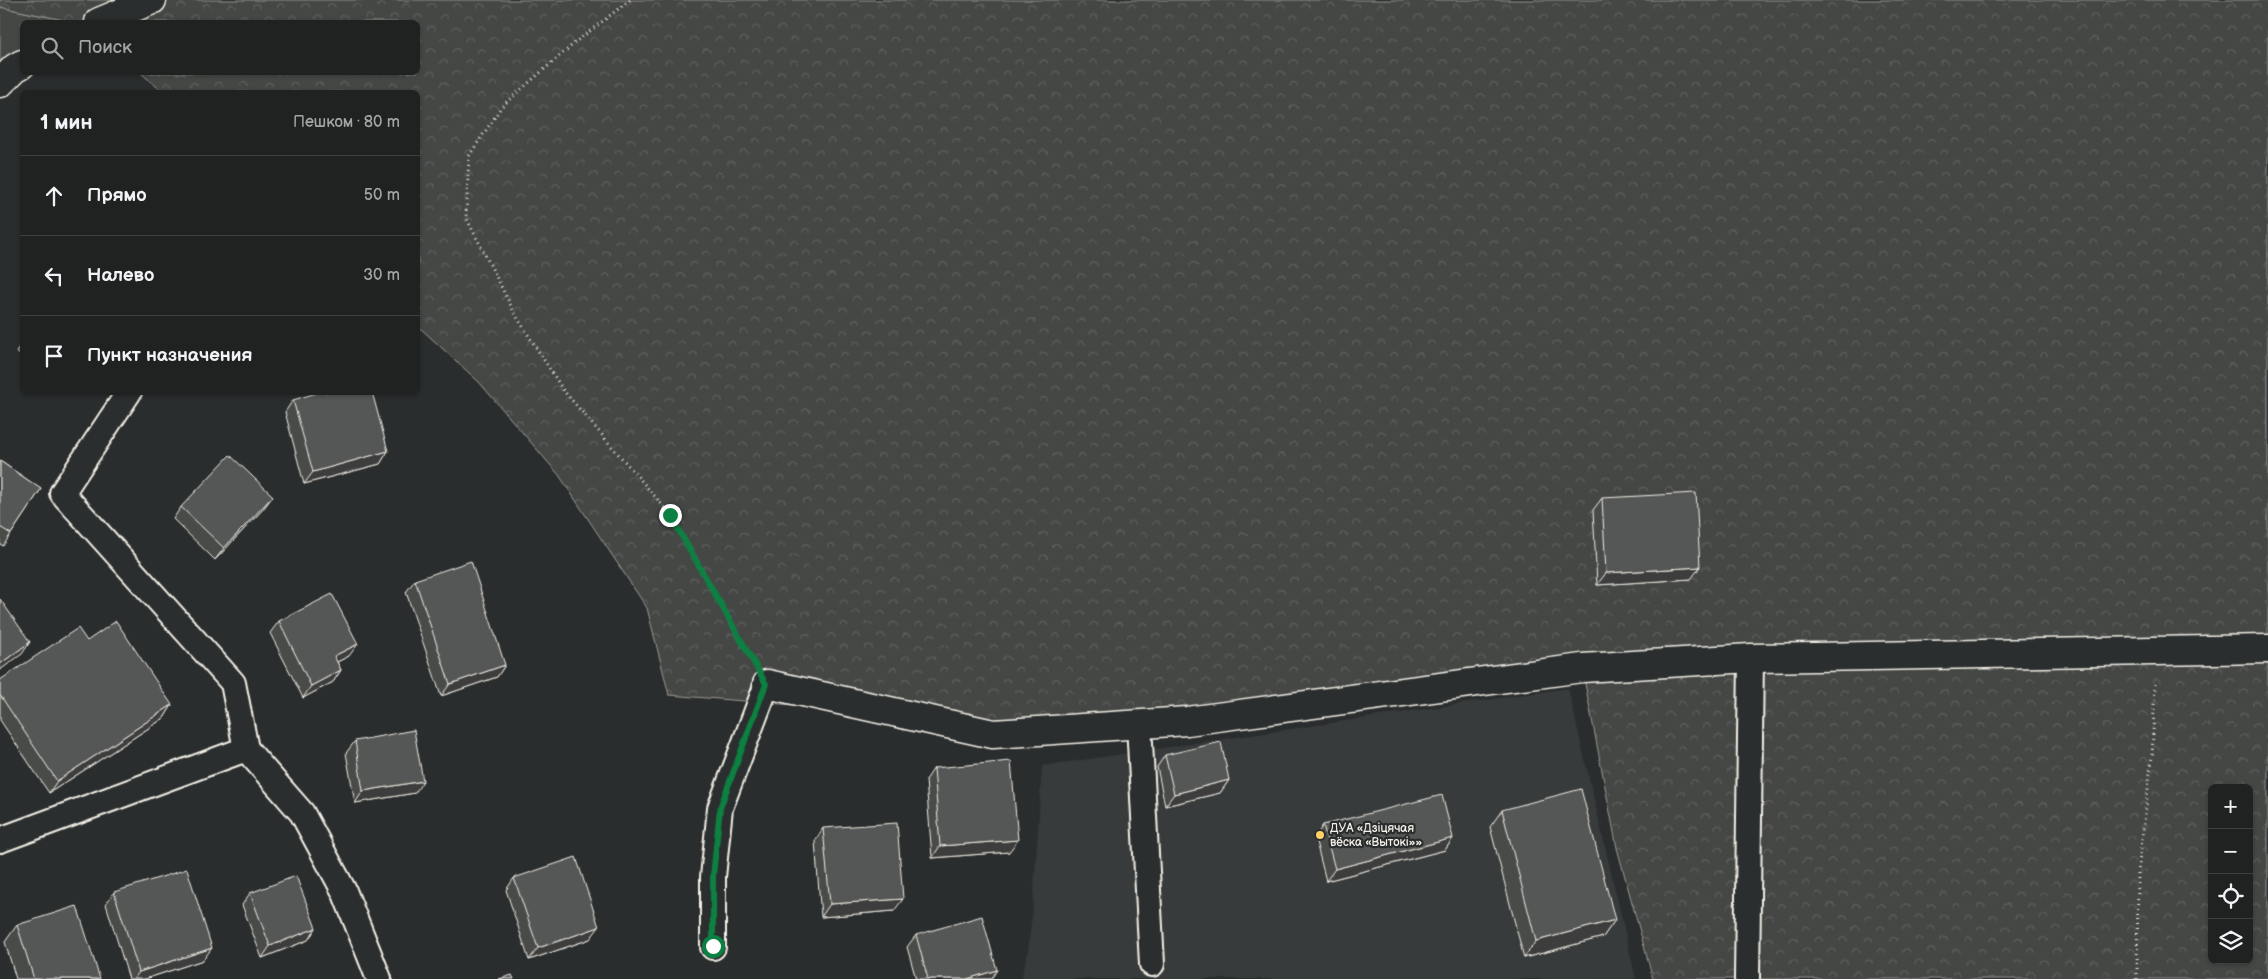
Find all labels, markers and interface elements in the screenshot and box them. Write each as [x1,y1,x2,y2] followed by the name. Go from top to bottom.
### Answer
[20,20,420,75] search box
[38,34,66,62] icon: search
[78,36,132,59] text: Поиск
[40,110,92,135] text: 1 мин
[293,113,400,132] text: Пешком · 80 m
[40,182,68,210] icon: ahead
[87,184,147,207] text: Прямо
[364,186,400,205] text: 50 m
[40,262,68,290] icon: left
[87,264,154,287] text: Налево
[363,266,400,285] text: 30 m
[40,342,68,370] icon: arrive
[87,344,252,367] text: Пункт назначения
[659,504,682,527] route end
[2208,784,2253,964] map controls
[2208,784,2253,829] button: +
[1330,821,1422,850] place label: ДУА «Дзіцячая вёска «Вытокі»»
[1314,829,1326,841] marker: ДУА «Дзіцячая вёска «Вытокі»»
[2208,829,2253,874] button: −
[2208,874,2253,919] button: locate
[2208,919,2253,964] button: layers
[702,935,725,958] route start

